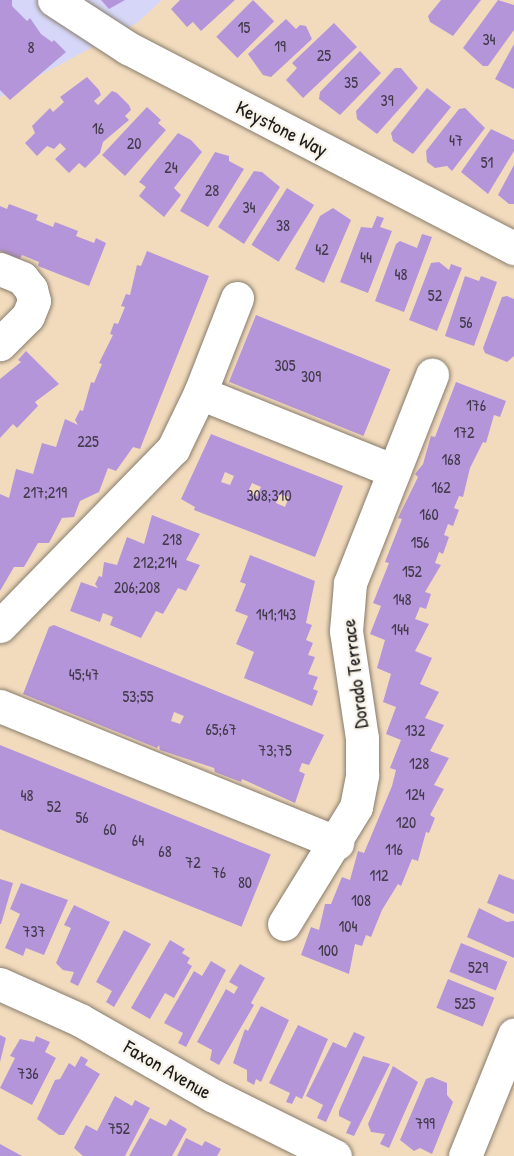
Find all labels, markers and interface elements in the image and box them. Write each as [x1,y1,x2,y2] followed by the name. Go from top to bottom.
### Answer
[238,17,250,37] house number: 15
[482,29,496,49] house number: 34
[274,36,286,56] house number: 19
[28,37,34,57] house number: 8
[317,45,331,65] house number: 25
[344,72,358,92] house number: 35
[380,90,394,110] house number: 39
[232,95,332,161] street label: Keystone Way
[92,118,104,138] house number: 16
[449,130,463,150] house number: 47
[127,133,141,153] house number: 20
[481,152,493,172] house number: 51
[164,157,178,177] house number: 24
[205,180,219,200] house number: 28
[242,197,256,217] house number: 34
[276,215,290,235] house number: 38
[315,239,329,259] house number: 42
[360,247,372,267] house number: 44
[395,264,407,284] house number: 48
[428,285,442,305] house number: 52
[459,312,473,332] house number: 56
[274,355,296,375] house number: 305
[301,366,321,386] house number: 309
[466,395,486,415] house number: 176
[453,422,475,442] house number: 172
[77,431,99,451] house number: 225
[441,449,461,469] house number: 168
[431,477,451,497] house number: 162
[23,482,67,502] house number: 217;219
[246,485,292,505] house number: 308;310
[419,504,439,524] house number: 160
[162,529,182,549] house number: 218
[411,532,429,552] house number: 156
[133,552,177,572] house number: 212;214
[402,561,422,581] house number: 152
[114,577,160,597] house number: 206;208
[393,589,411,609] house number: 148
[256,604,296,624] house number: 141;143
[335,618,373,730] street label: Dorado Terrace
[391,619,409,639] house number: 144
[69,664,99,684] house number: 45;47
[122,686,154,706] house number: 53;55
[205,719,237,739] house number: 65;67
[405,720,425,740] house number: 132
[258,740,292,760] house number: 73;75
[409,753,429,773] house number: 128
[405,784,425,804] house number: 124
[21,785,33,805] house number: 48
[47,796,61,816] house number: 52
[75,807,89,827] house number: 56
[396,812,416,832] house number: 120
[103,819,117,839] house number: 60
[132,830,144,850] house number: 64
[385,839,403,859] house number: 116
[158,841,172,861] house number: 68
[185,852,201,872] house number: 72
[212,862,226,882] house number: 76
[369,865,389,885] house number: 112
[238,872,252,892] house number: 80
[351,890,371,910] house number: 108
[339,916,357,936] house number: 104
[22,921,46,941] house number: 737
[318,940,338,960] house number: 100
[468,957,488,977] house number: 529
[454,993,476,1013] house number: 525
[120,1034,216,1104] street label: Faxon Avenue
[17,1063,39,1083] house number: 736
[415,1113,435,1133] house number: 799
[108,1118,130,1138] house number: 752

